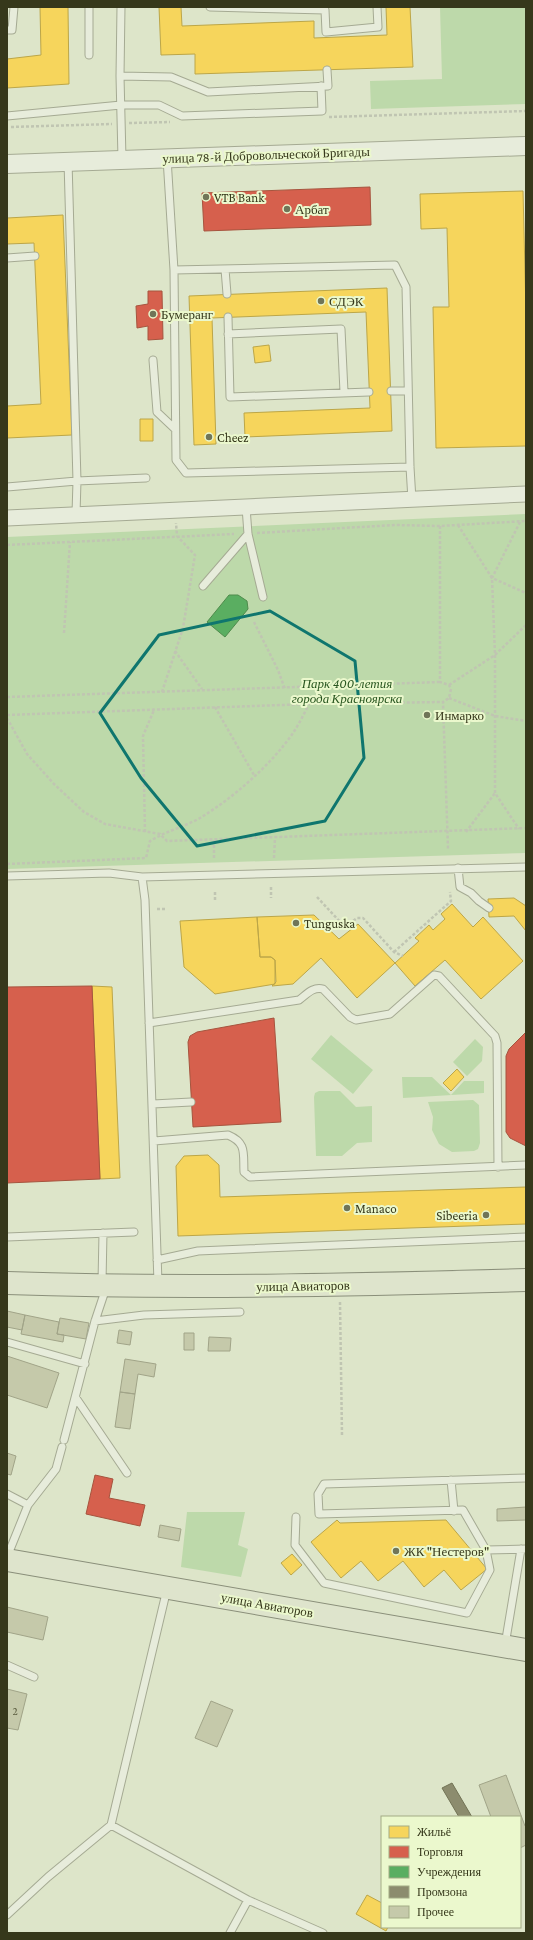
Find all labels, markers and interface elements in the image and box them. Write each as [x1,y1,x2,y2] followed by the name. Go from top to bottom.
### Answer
[162,144,370,166] street label: улица 78-й Добровольческой Бригады
[214,190,265,205] place label: VTB Bank
[201,192,211,202] marker: VTB Bank
[295,202,329,217] place label: Арбат
[282,204,292,214] marker: Арбат
[329,294,364,309] place label: СДЭК
[316,296,326,306] marker: СДЭК
[161,307,213,322] place label: Бумеранг
[148,309,158,319] marker: Бумеранг
[217,430,249,445] place label: Cheez
[204,432,214,442] marker: Cheez
[292,676,403,706] park label: Парк 400-летия города Красноярска
[435,708,484,723] place label: Инмарко
[422,710,432,720] marker: Инмарко
[304,916,355,931] place label: Tunguska
[291,918,301,928] marker: Tunguska
[355,1201,397,1216] place label: Manaco
[342,1203,352,1213] marker: Manaco
[436,1208,478,1223] place label: Sibeeria
[481,1210,491,1220] marker: Sibeeria
[256,1278,350,1294] street label: улица Авиаторов
[404,1544,489,1559] place label: ЖК "Нестеров"
[391,1546,401,1556] marker: ЖК "Нестеров"
[220,1589,314,1621] street label: улица Авиаторов
[12,1705,18,1717] house number: 2
[381,1816,521,1928] legend
[417,1825,451,1839] text: Жильё
[417,1845,464,1859] text: Торговля
[417,1865,481,1879] text: Учреждения
[417,1885,468,1899] text: Промзона
[417,1905,454,1919] text: Прочее

